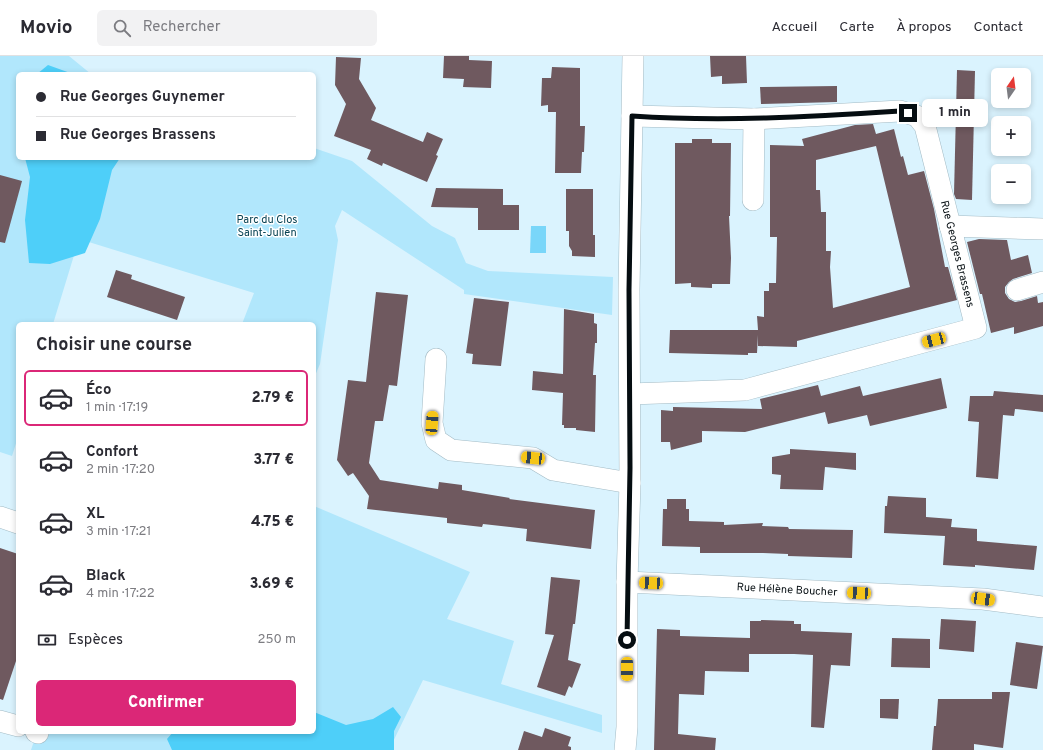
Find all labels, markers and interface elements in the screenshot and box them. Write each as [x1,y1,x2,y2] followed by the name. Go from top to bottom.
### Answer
[97,10,377,46] search box
[20,16,73,40] text: Movio
[111,17,133,39] icon: search
[143,18,221,37] text: Rechercher
[771,19,817,36] text: Accueil
[839,19,874,36] text: Carte
[896,19,952,36] text: À propos
[974,19,1023,36] text: Contact
[991,68,1031,108] north arrow
[991,68,1031,204] map controls
[60,88,225,107] text: Rue Georges Guynemer
[922,99,988,127] callout: 1 min
[899,104,917,122] route end
[939,105,971,121] text: 1 min
[991,116,1031,156] button: +
[60,126,216,145] text: Rue Georges Brassens
[991,164,1031,204] button: −
[937,199,977,309] street label: Rue Georges Brassens
[237,213,297,240] park label: Parc du Clos Saint-Julien
[921,331,947,349] car
[36,334,192,357] text: Choisir une course
[38,380,74,416] icon: car
[86,381,111,400] text: Éco
[251,389,294,408] text: 2.79 €
[86,400,148,416] text: 1 min · 17:19
[425,411,439,435] car
[38,442,74,478] icon: car
[86,443,138,462] text: Confort
[253,451,294,470] text: 3.77 €
[520,451,546,465] car
[86,462,155,478] text: 2 min · 17:20
[38,504,74,540] icon: car
[86,505,104,524] text: XL
[251,513,294,532] text: 4.75 €
[86,524,151,540] text: 3 min · 17:21
[38,566,74,602] icon: car
[86,567,126,586] text: Black
[249,575,294,594] text: 3.69 €
[639,576,663,590] car
[736,580,838,600] street label: Rue Hélène Boucher
[86,586,155,602] text: 4 min · 17:22
[847,586,871,600] car
[970,591,996,607] car
[36,629,58,651] icon: cash
[68,631,123,650] text: Espèces
[618,631,636,649] route start
[258,632,296,648] text: 250 m
[621,657,633,681] car
[36,680,296,726] button: Confirmer

